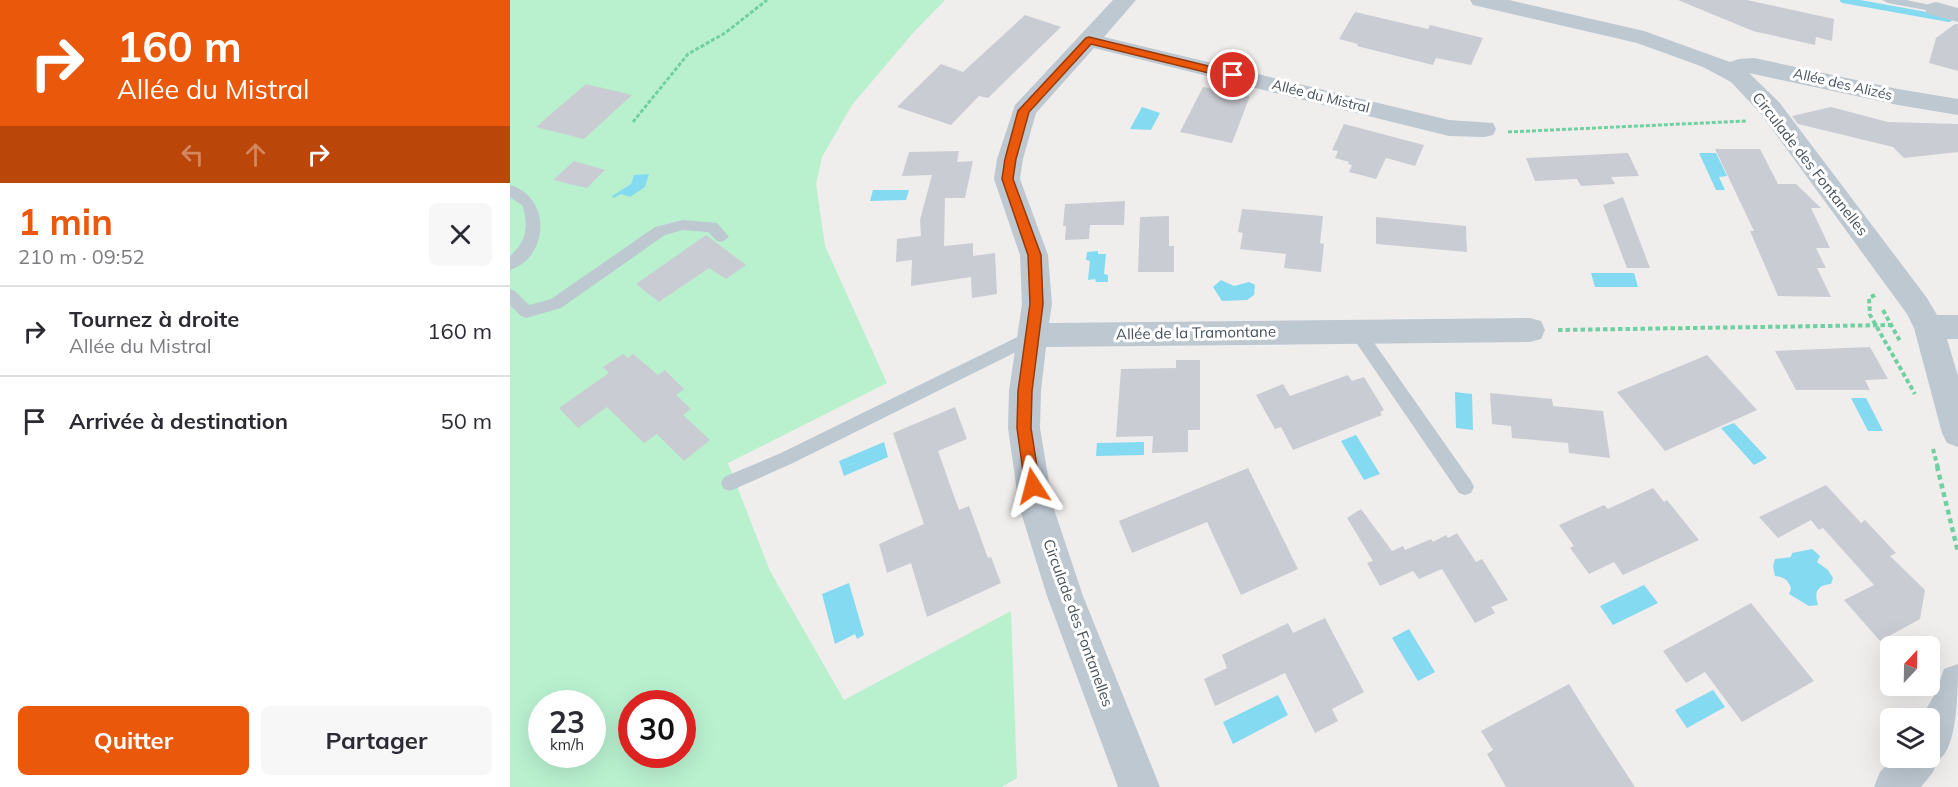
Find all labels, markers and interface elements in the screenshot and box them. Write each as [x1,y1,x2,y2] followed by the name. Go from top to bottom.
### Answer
[117,20,242,73] text: 160 m
[18,24,96,102] icon: right
[1207,49,1258,100] pin
[1216,58,1249,91] icon: arrive
[1792,64,1894,104] street label: Allée des Alizés
[117,72,310,106] text: Allée du Mistral
[1270,75,1372,117] street label: Allée du Mistral
[1748,88,1872,239] street label: Circulade des Fontanelles
[176,138,209,171] icon: left
[239,138,272,171] icon: ahead
[302,138,335,171] icon: right
[18,199,113,244] text: 1 min
[429,203,492,266] button: close
[18,244,144,269] text: 210 m · 09:52
[69,305,239,333] text: Tournez à droite
[18,315,51,348] icon: right
[427,317,492,345] text: 160 m
[1116,322,1276,343] street label: Allée de la Tramontane
[69,333,212,358] text: Allée du Mistral
[18,405,51,438] icon: arrive
[69,407,288,435] text: Arrivée à destination
[441,407,492,435] text: 50 m
[1001,454,1065,518] position arrow
[1039,536,1118,709] street label: Circulade des Fontanelles
[1880,636,1940,696] north arrow
[1880,636,1940,768] map controls
[618,690,696,768] speed limit sign: 30
[549,703,585,741] text: 23
[18,706,249,775] button: Quitter
[261,706,492,775] button: Partager
[1880,708,1940,768] button: layers
[550,735,584,754] text: km/h

